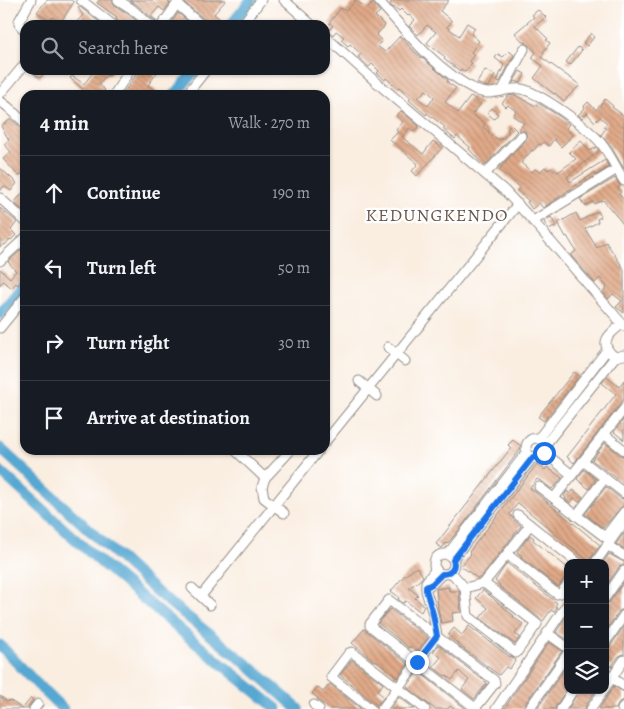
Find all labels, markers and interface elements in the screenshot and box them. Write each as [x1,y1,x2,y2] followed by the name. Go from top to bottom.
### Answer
[20,20,330,75] search box
[38,34,66,62] icon: search
[78,35,168,61] text: Search here
[40,109,89,137] text: 4 min
[228,112,310,134] text: Walk · 270 m
[40,179,68,207] icon: ahead
[87,180,161,206] text: Continue
[272,182,310,204] text: 190 m
[366,203,508,227] district label: KEDUNGKENDO
[40,254,68,282] icon: left
[87,255,156,281] text: Turn left
[278,257,310,279] text: 50 m
[40,329,68,357] icon: right
[87,330,169,356] text: Turn right
[278,332,310,354] text: 30 m
[40,404,68,432] icon: arrive
[87,405,250,431] text: Arrive at destination
[533,442,556,465] route start
[564,559,609,694] map controls
[564,559,609,604] button: +
[564,604,609,649] button: −
[564,649,609,694] button: layers
[406,651,429,674] route end

